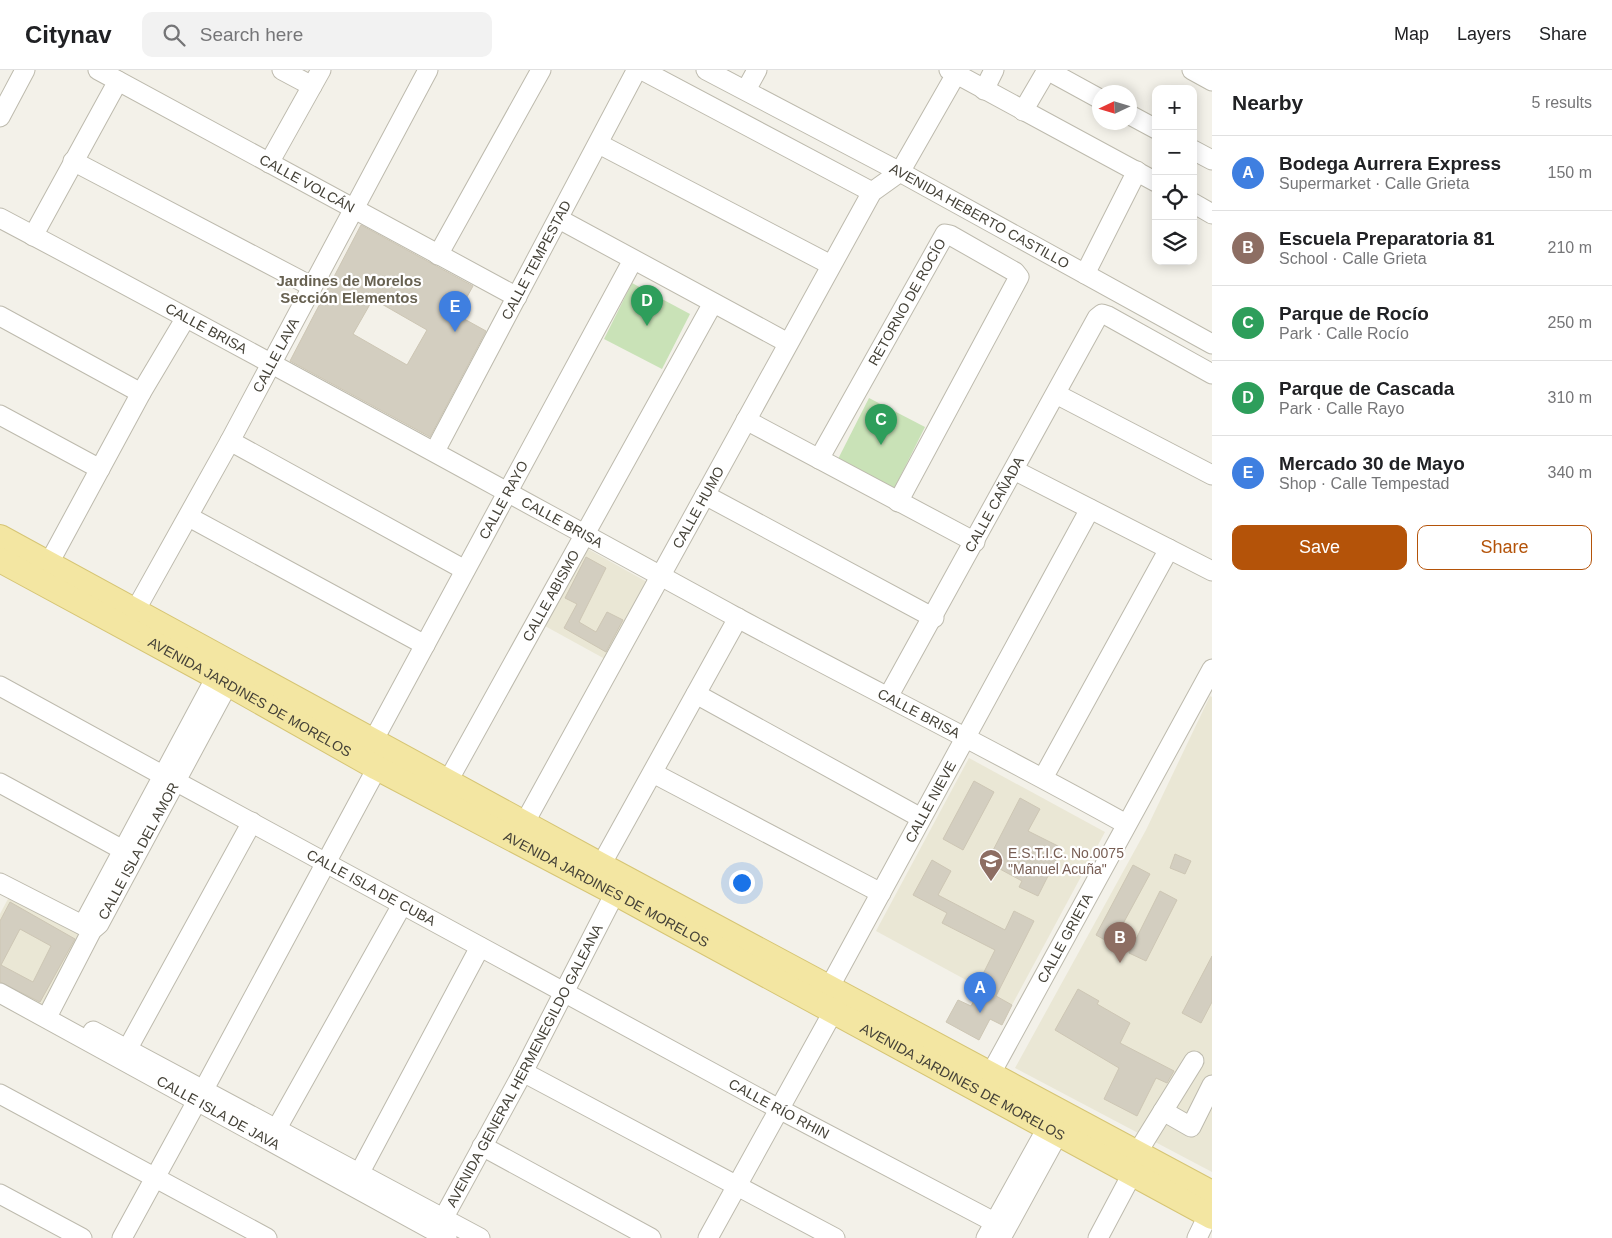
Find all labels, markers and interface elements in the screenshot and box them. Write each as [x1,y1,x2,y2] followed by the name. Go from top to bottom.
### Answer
[142,12,492,57] search box
[25,21,112,48] text: Citynav
[160,21,188,49] icon: search
[200,24,303,45] text: Search here
[1394,24,1429,44] text: Map
[1457,24,1511,44] text: Layers
[1539,24,1587,44] text: Share
[1092,85,1137,130] north arrow
[1152,85,1197,265] map controls
[1152,85,1197,130] button: +
[1232,91,1303,114] text: Nearby
[1532,94,1592,111] text: 5 results
[1152,130,1197,175] button: −
[257,151,358,216] street label: CALLE VOLCÁN
[1279,153,1501,174] text: Bodega Aurrera Express
[887,160,1072,272] street label: AVENIDA HEBERTO CASTILLO
[1242,164,1254,181] text: A
[1548,164,1592,181] text: 150 m
[1152,175,1197,220] button: locate
[1279,175,1469,192] text: Supermarket · Calle Grieta
[498,198,574,322] street label: CALLE TEMPESTAD
[1152,220,1197,265] button: layers
[1279,228,1494,249] text: Escuela Preparatoria 81
[865,236,949,368] street label: RETORNO DE ROCÍO
[1242,239,1254,256] text: B
[1548,239,1592,256] text: 210 m
[1279,250,1427,267] text: School · Calle Grieta
[276,272,422,306] district label: Jardines de Morelos Sección Elementos
[631,285,663,326] pin: D
[439,291,471,332] pin: E
[163,300,250,357] street label: CALLE BRISA
[1279,303,1429,324] text: Parque de Rocío
[1242,314,1254,331] text: C
[1548,314,1592,331] text: 250 m
[249,315,302,395] street label: CALLE LAVA
[1279,325,1409,342] text: Park · Calle Rocío
[1279,378,1454,399] text: Parque de Cascada
[1242,389,1254,406] text: D
[1548,389,1592,406] text: 310 m
[1279,400,1404,417] text: Park · Calle Rayo
[865,404,897,445] pin: C
[961,453,1027,555] street label: CALLE CAÑADA
[1279,453,1465,474] text: Mercado 30 de Mayo
[476,458,531,542] street label: CALLE RAYO
[669,464,727,551] street label: CALLE HUMO
[1243,464,1253,481] text: E
[1548,464,1592,481] text: 340 m
[1279,475,1449,492] text: Shop · Calle Tempestad
[519,493,606,551] street label: CALLE BRISA
[1232,525,1407,570] button: Save
[1417,525,1592,570] button: Share
[519,547,583,644] street label: CALLE ABISMO
[146,634,354,760] street label: AVENIDA JARDINES DE MORELOS
[875,685,963,742] street label: CALLE BRISA
[902,758,959,845] street label: CALLE NIEVE
[95,780,182,923] street label: CALLE ISLA DEL AMOR
[501,828,712,950] street label: AVENIDA JARDINES DE MORELOS
[1008,845,1124,877] place label: E.S.T.I.C. No.0075 "Manuel Acuña"
[304,846,439,929] street label: CALLE ISLA DE CUBA
[978,848,1004,882] school or university icon: E.S.T.I.C. No.0075 "Manuel Acuña"
[729,870,755,896] your location
[1034,890,1096,986] street label: CALLE GRIETA
[443,921,606,1210] street label: AVENIDA GENERAL HERMENEGILDO GALEANA
[1104,922,1136,963] pin: B
[964,972,996,1013] pin: A
[858,1020,1068,1144] street label: AVENIDA JARDINES DE MORELOS
[154,1072,283,1153] street label: CALLE ISLA DE JAVA
[726,1075,832,1142] street label: CALLE RÍO RHIN

